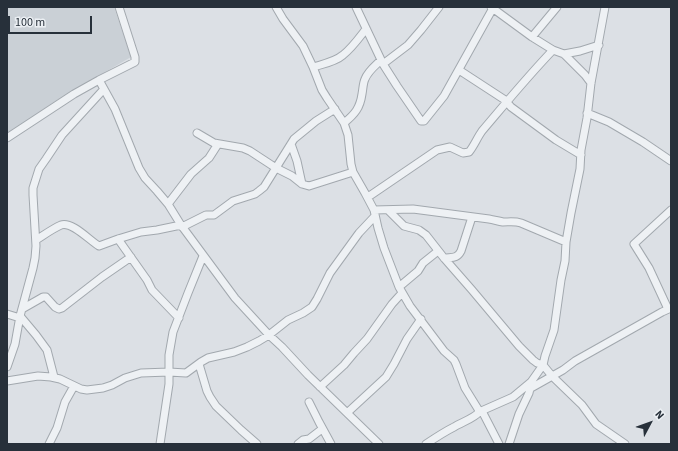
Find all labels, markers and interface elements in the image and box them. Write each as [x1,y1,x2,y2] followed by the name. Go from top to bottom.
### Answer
[10,8,94,34] scale bar
[15,14,45,31] text: 100 m
[630,403,670,443] north arrow
[651,407,667,422] text: N

